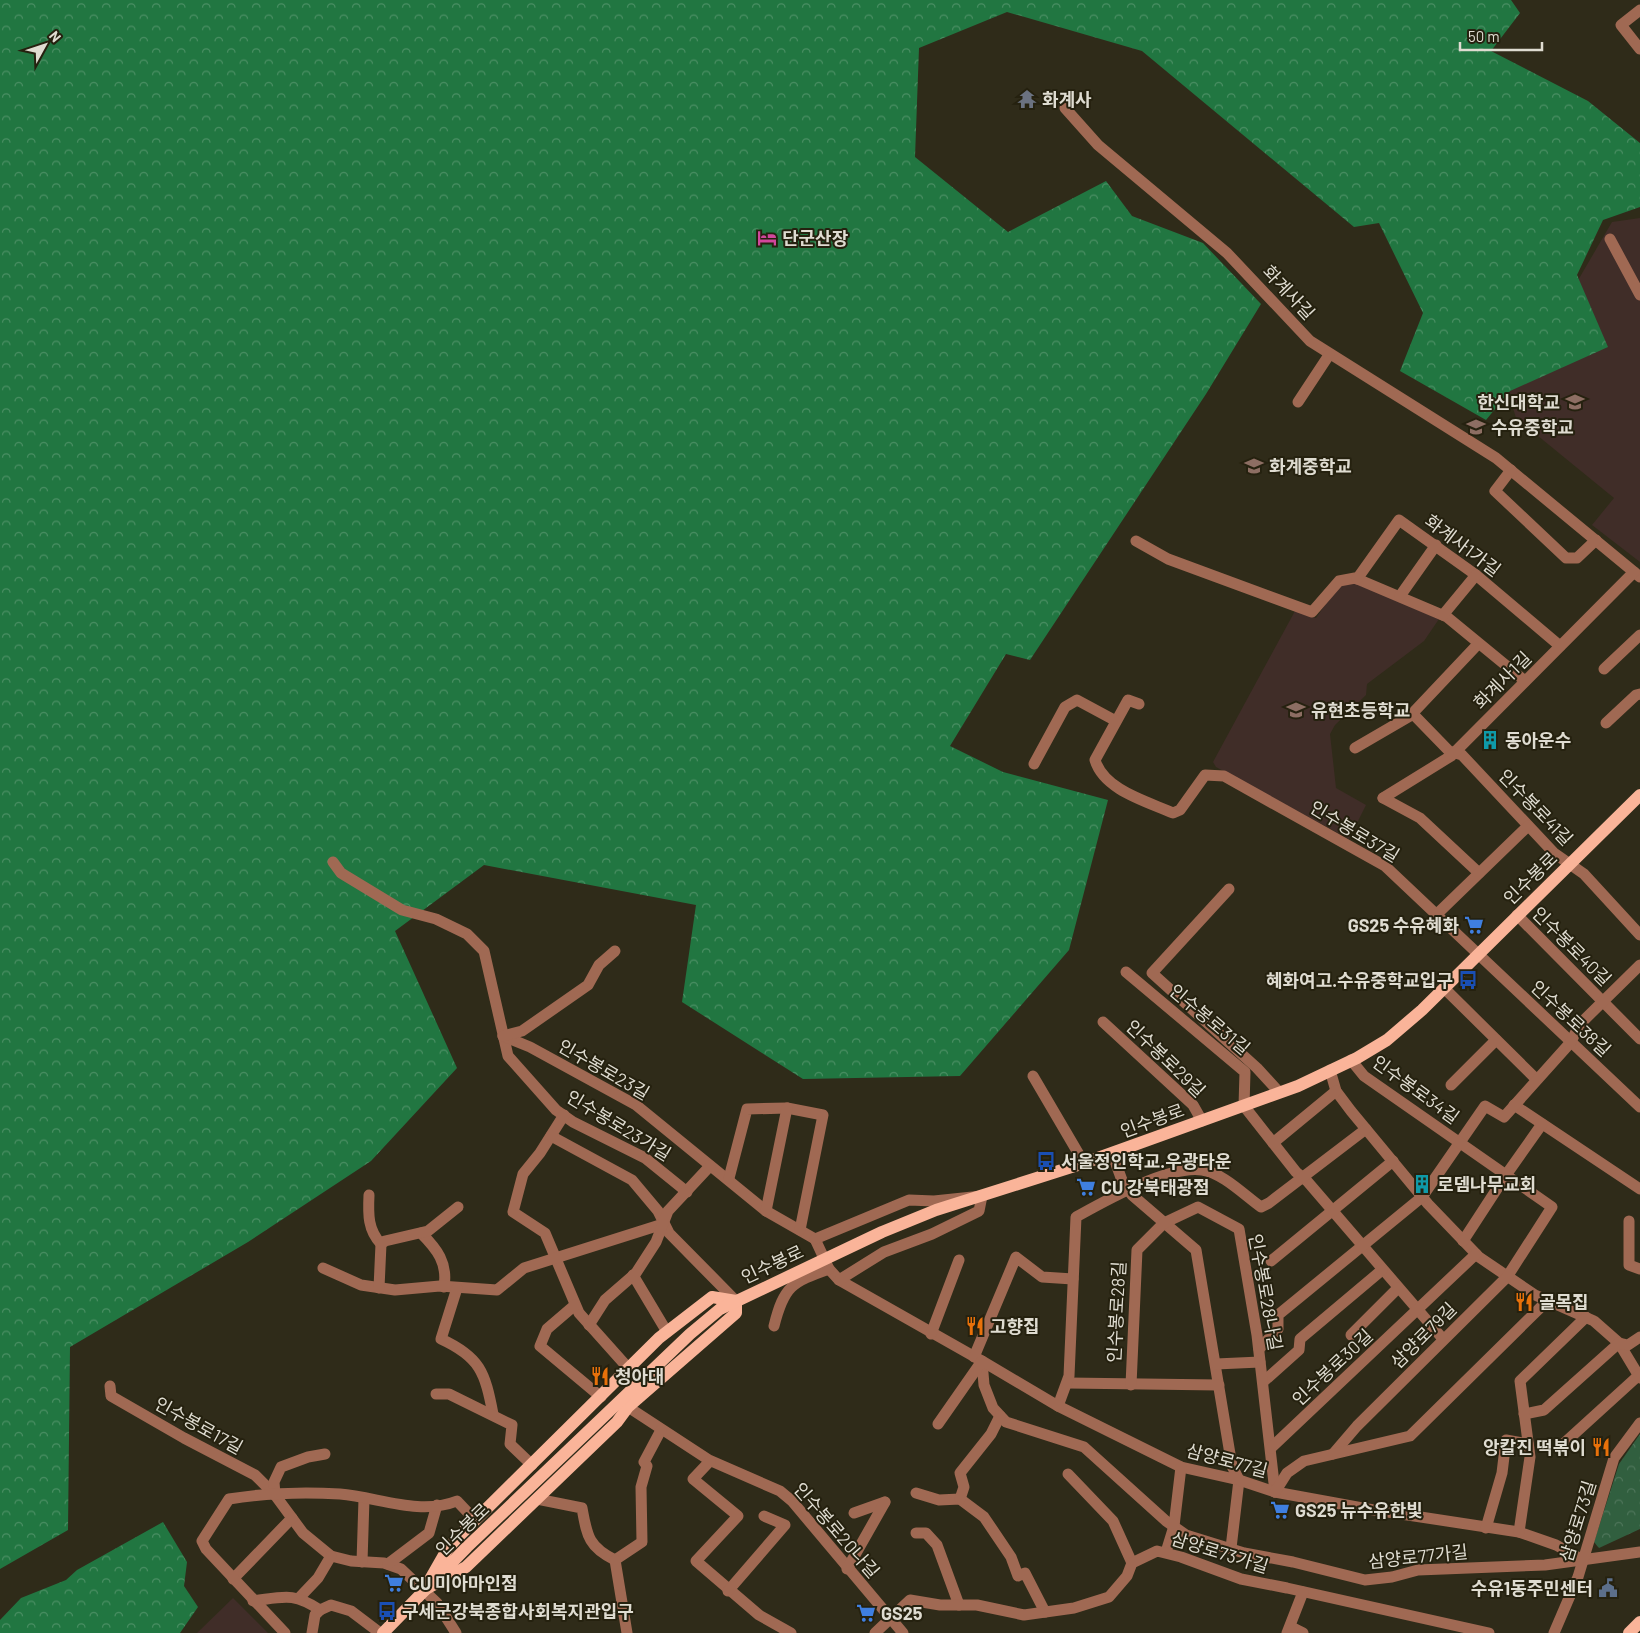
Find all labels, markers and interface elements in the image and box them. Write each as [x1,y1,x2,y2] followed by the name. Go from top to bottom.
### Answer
[20,20,70,70] north arrow
[1460,20,1542,52] scale bar
[46,27,65,45] text: N
[1468,27,1500,45] text: 50 m
[1016,88,1038,110] temple icon: 화계사
[1042,88,1092,110] place label: 화계사
[756,227,778,249] hotel icon: 단군산장
[782,227,849,249] place label: 단군산장
[1258,260,1320,324] street label: 화계사길
[1477,391,1560,413] place label: 한신대학교
[1564,391,1586,413] school or university icon: 한신대학교
[1465,416,1487,438] school or university icon: 수유중학교
[1491,416,1574,438] place label: 수유중학교
[1243,455,1265,477] school or university icon: 화계중학교
[1269,455,1352,477] place label: 화계중학교
[1421,509,1505,581] street label: 화계사1가길
[1469,647,1535,713] street label: 화계사1길
[1285,699,1307,721] school or university icon: 유현초등학교
[1311,699,1410,721] place label: 유현초등학교
[1479,729,1501,751] building icon: 동아운수
[1505,729,1571,751] place label: 동아운수
[1494,764,1578,850] street label: 인수봉로41길
[1306,796,1404,866] street label: 인수봉로37길
[1499,847,1561,909] street label: 인수봉로
[1528,902,1616,990] street label: 인수봉로40길
[1348,914,1459,936] place label: GS25 수유혜화
[1463,914,1485,936] supermarket icon: GS25 수유혜화
[1266,969,1453,991] place label: 혜화여고.수유중학교입구
[1457,969,1479,991] bus stop icon: 혜화여고.수유중학교입구
[1526,975,1616,1061] street label: 인수봉로38길
[1165,979,1255,1059] street label: 인수봉로31길
[1122,1015,1210,1101] street label: 인수봉로29길
[555,1034,653,1104] street label: 인수봉로23길
[1368,1050,1464,1128] street label: 인수봉로34길
[563,1085,675,1165] street label: 인수봉로23가길
[1117,1098,1187,1142] street label: 인수봉로
[1035,1150,1057,1172] bus stop icon: 서울정인학교.우광타운
[1061,1150,1231,1172] place label: 서울정인학교.우광타운
[1411,1173,1433,1195] building icon: 로뎀나무교회
[1437,1173,1536,1195] place label: 로뎀나무교회
[1075,1176,1097,1198] supermarket icon: CU 강북태광점
[1101,1176,1210,1198] place label: CU 강북태광점
[1245,1232,1287,1352] street label: 인수봉로28나길
[737,1240,807,1288] street label: 인수봉로
[1102,1261,1130,1363] street label: 인수봉로28길
[1513,1291,1535,1313] restaurant icon: 골목집
[1539,1291,1589,1313] place label: 골목집
[1385,1297,1461,1373] street label: 삼양로79길
[964,1315,986,1337] restaurant icon: 고향집
[990,1315,1040,1337] place label: 고향집
[1287,1324,1377,1410] street label: 인수봉로30길
[589,1365,611,1387] restaurant icon: 청아대
[615,1365,665,1387] place label: 청아대
[151,1392,247,1458] street label: 인수봉로17길
[1483,1436,1586,1458] place label: 앙칼진 떡볶이
[1590,1436,1612,1458] restaurant icon: 앙칼진 떡볶이
[1184,1439,1270,1481] street label: 삼양로77길
[790,1478,884,1582] street label: 인수봉로20나길
[1554,1478,1600,1564] street label: 삼양로73길
[431,1498,493,1560] street label: 인수봉로
[1269,1499,1291,1521] supermarket icon: GS25 뉴수유한빛
[1295,1499,1423,1521] place label: GS25 뉴수유한빛
[1169,1527,1271,1577] street label: 삼양로73가길
[1367,1540,1469,1572] street label: 삼양로77가길
[383,1572,405,1594] supermarket icon: CU 미아마인점
[409,1572,518,1594] place label: CU 미아마인점
[1471,1577,1593,1599] place label: 수유1동주민센터
[1597,1577,1619,1599] public building icon: 수유1동주민센터
[376,1600,398,1622] bus stop icon: 구세군강북종합사회복지관입구
[402,1600,634,1622] place label: 구세군강북종합사회복지관입구
[855,1602,877,1624] supermarket icon: GS25
[881,1602,923,1624] place label: GS25

